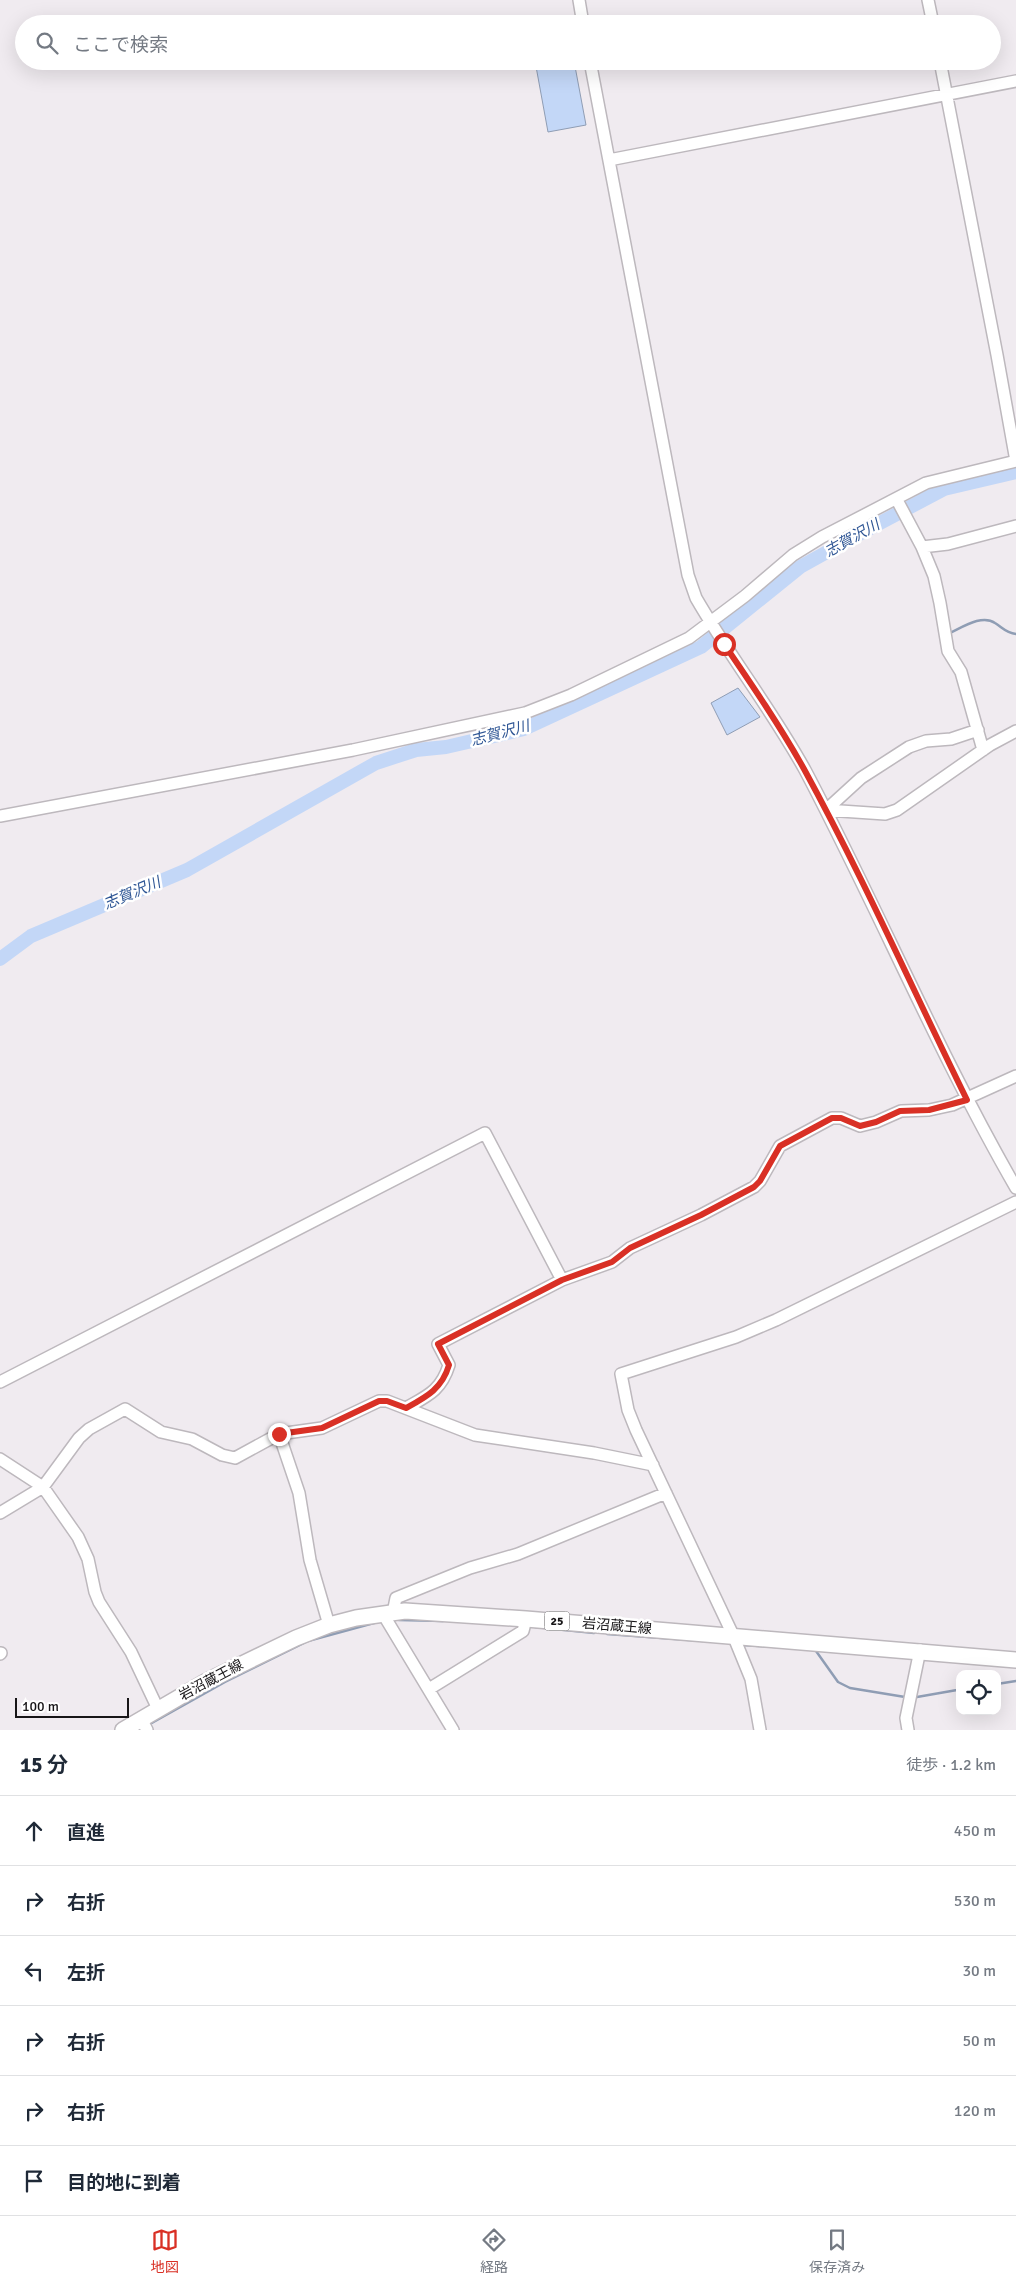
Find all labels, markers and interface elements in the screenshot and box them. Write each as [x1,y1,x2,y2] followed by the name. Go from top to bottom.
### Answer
[15,15,1001,70] search box
[33,29,61,57] icon: search
[73,33,168,57] text: ここで検索
[821,515,884,560] water label: 志賀沢川
[713,633,736,656] route start
[469,716,533,749] water label: 志賀沢川
[101,872,165,913] water label: 志賀沢川
[268,1423,291,1446] route end
[544,1612,570,1630] road number: 25
[581,1614,653,1638] street label: 岩沼蔵王線
[176,1656,246,1704] street label: 岩沼蔵王線
[956,1670,1001,1715] map controls
[956,1670,1001,1715] button: locate
[15,1695,129,1718] scale bar
[22,1698,59,1715] text: 100 m
[20,1752,68,1778] text: 15 分
[906,1755,996,1775] text: 徒歩 · 1.2 km
[20,1817,48,1845] icon: ahead
[67,1821,105,1845] text: 直進
[954,1821,996,1841] text: 450 m
[20,1887,48,1915] icon: right
[67,1891,105,1915] text: 右折
[954,1891,996,1911] text: 530 m
[20,1957,48,1985] icon: left
[67,1961,105,1985] text: 左折
[962,1961,996,1981] text: 30 m
[20,2027,48,2055] icon: right
[67,2031,105,2055] text: 右折
[962,2031,996,2051] text: 50 m
[20,2097,48,2125] icon: right
[67,2101,105,2125] text: 右折
[954,2101,996,2121] text: 120 m
[20,2167,48,2195] icon: arrive
[67,2171,181,2195] text: 目的地に到着
[151,2226,179,2276] tab: 地図
[480,2226,508,2276] tab: 経路
[809,2226,865,2276] tab: 保存済み

